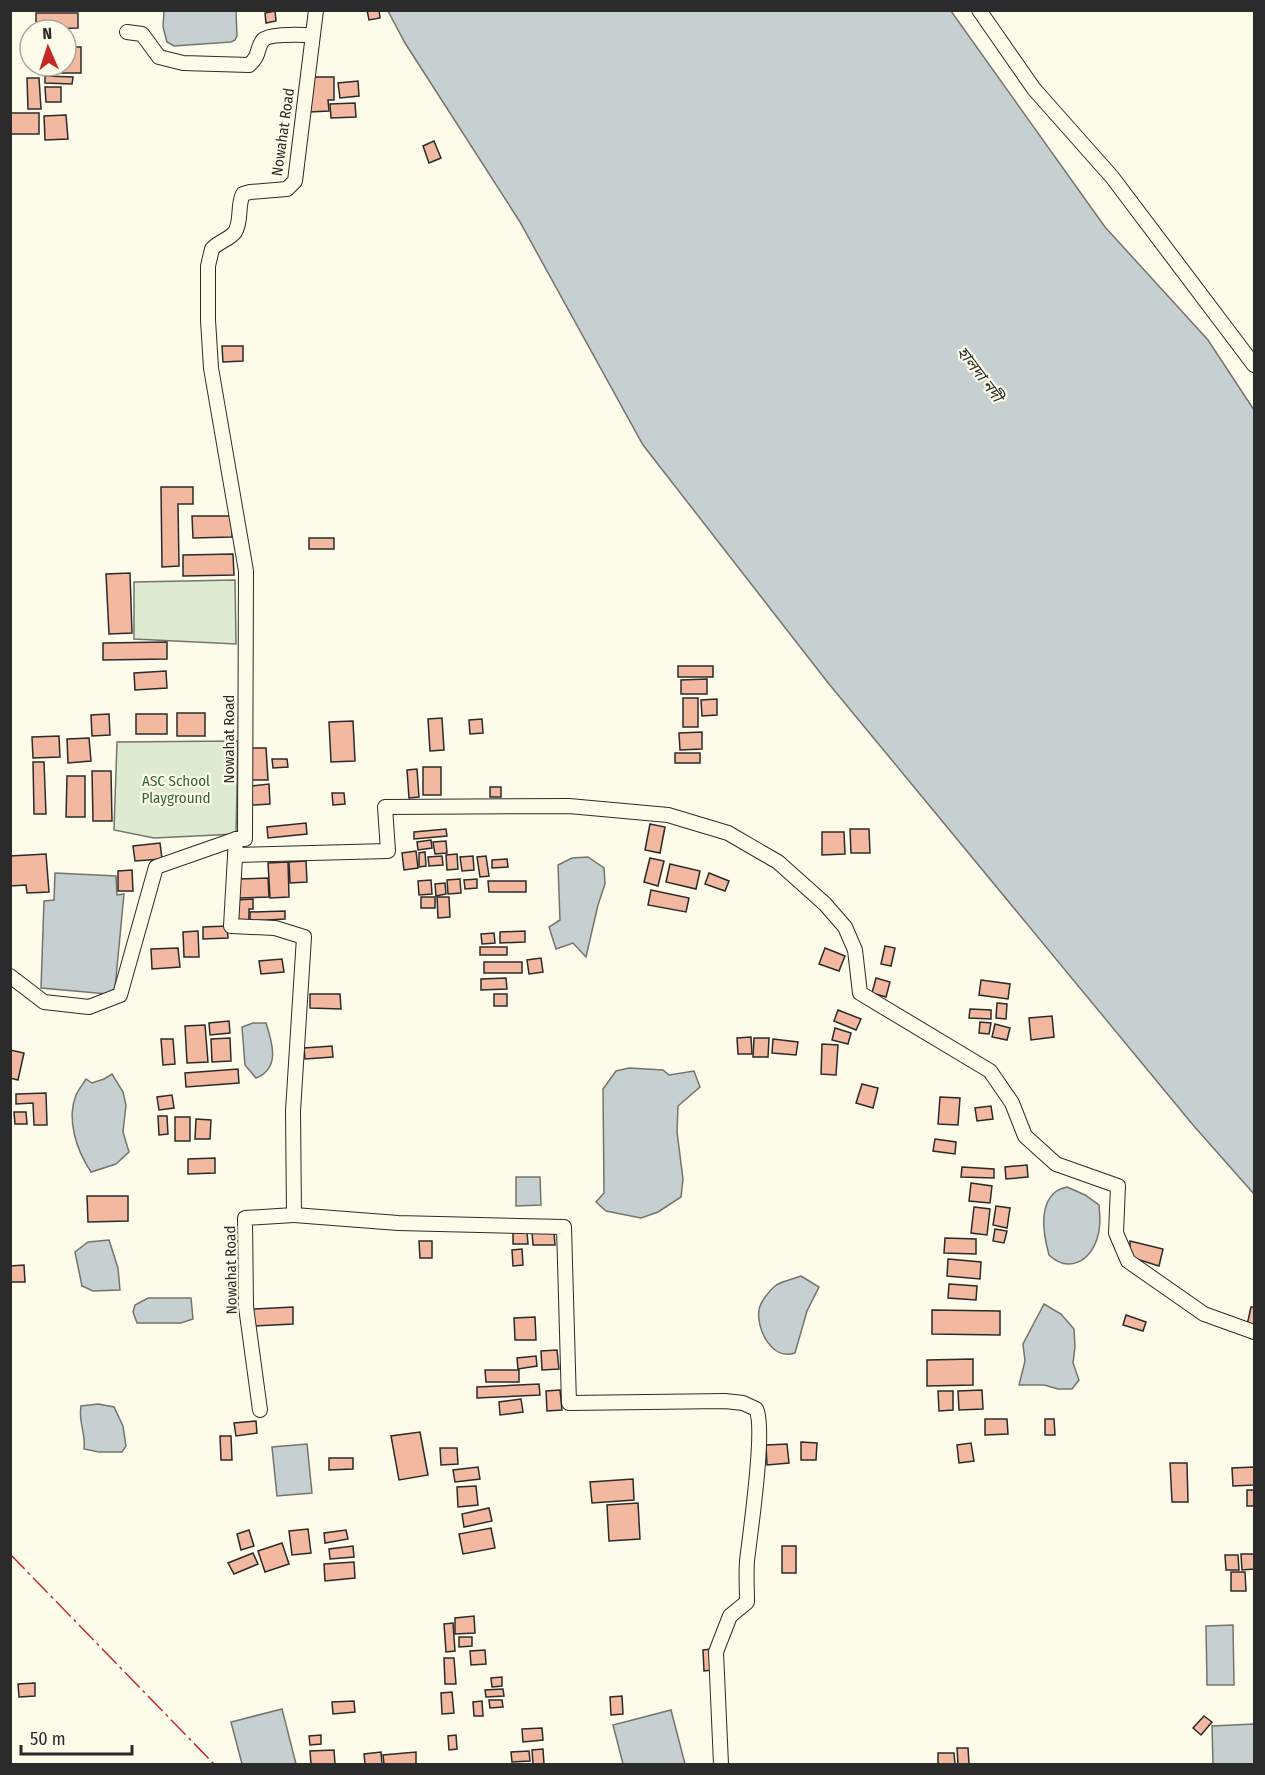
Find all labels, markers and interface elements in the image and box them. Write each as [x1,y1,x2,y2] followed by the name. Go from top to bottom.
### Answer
[18,18,78,78] north arrow
[42,24,53,43] text: N
[268,87,298,177] street label: Nowahat Road
[953,343,1008,407] water label: হালদা নদী
[220,695,238,783] street label: Nowahat Road
[142,772,210,807] park label: ASC School Playground
[221,1225,241,1315] street label: Nowahat Road
[21,1718,132,1756] scale bar
[30,1728,66,1750] text: 50 m

